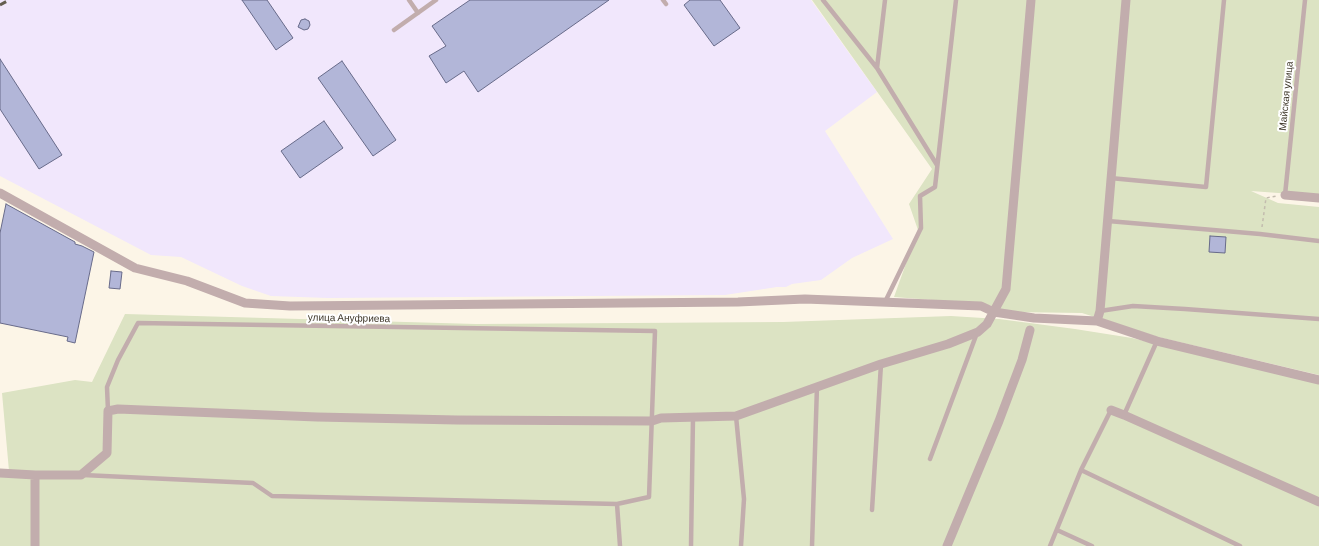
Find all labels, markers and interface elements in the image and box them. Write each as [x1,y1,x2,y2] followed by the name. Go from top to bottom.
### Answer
[1276,61,1296,131] street label: Майская улица
[308,311,390,325] street label: улица Ануфриева

